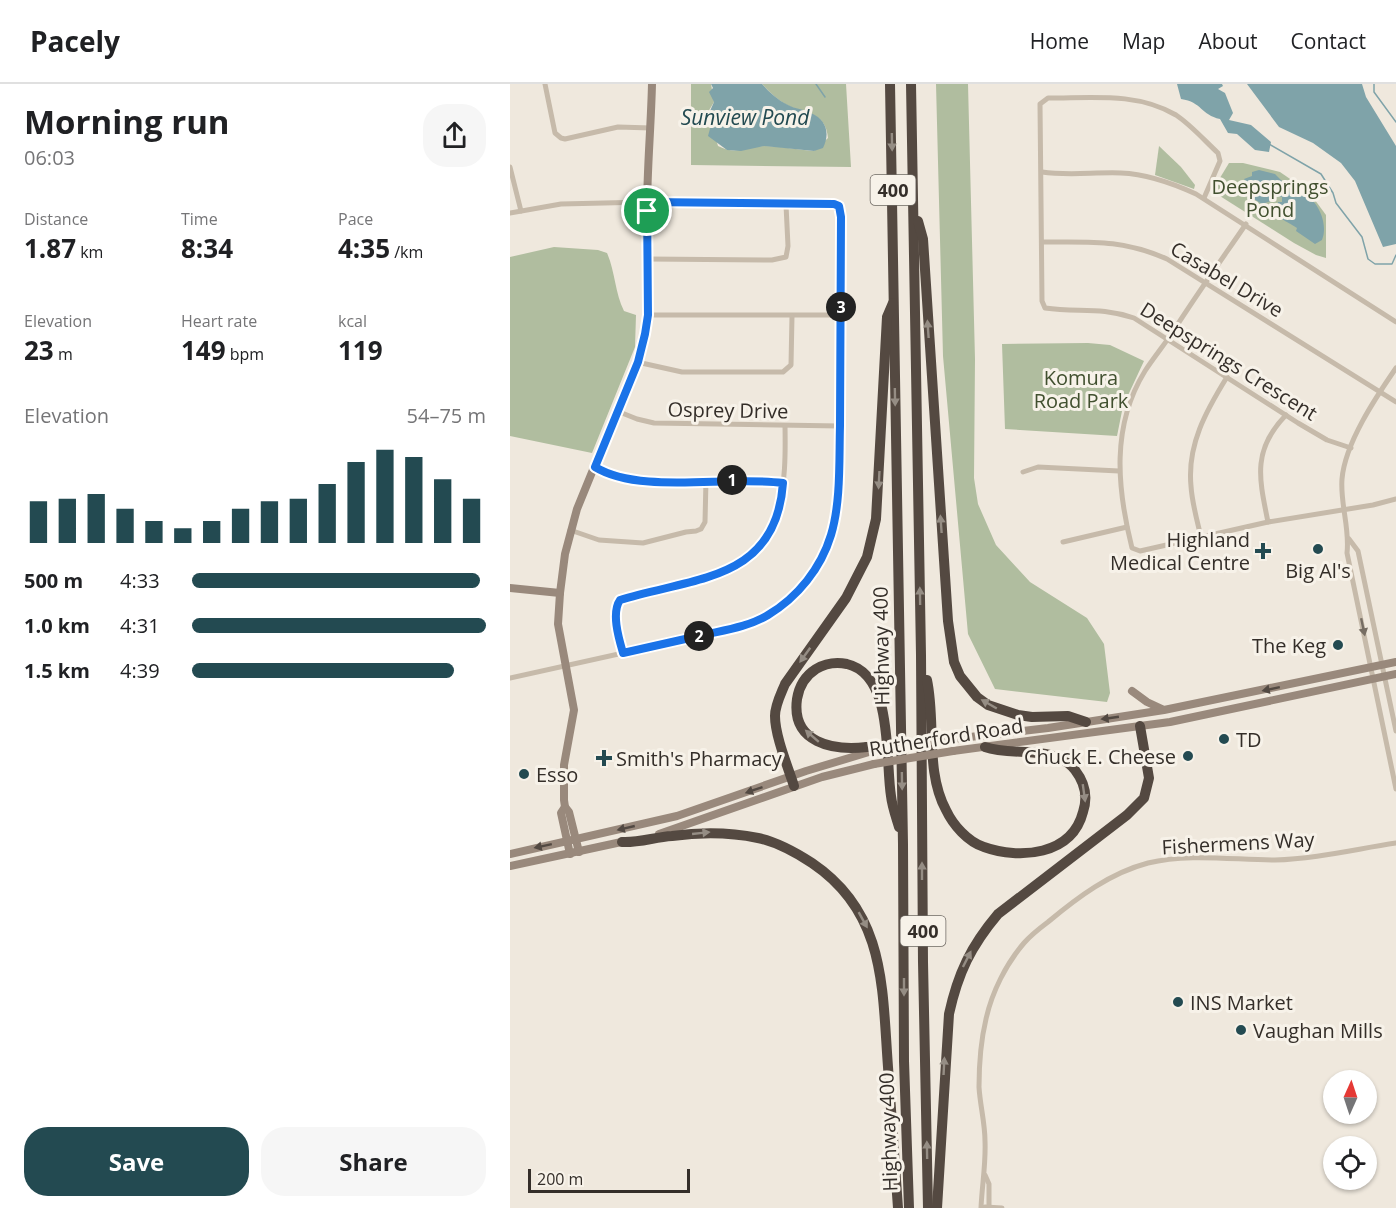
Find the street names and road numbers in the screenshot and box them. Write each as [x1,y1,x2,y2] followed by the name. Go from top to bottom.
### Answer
[870,175,916,205] road number: 400
[1166,235,1288,323] street label: Casabel Drive
[1135,296,1323,426] street label: Deepsprings Crescent
[667,395,789,425] street label: Osprey Drive
[866,586,896,706] street label: Highway 400
[867,712,1025,762] street label: Rutherford Road
[1161,825,1316,860] street label: Fishermens Way
[900,916,946,946] road number: 400
[872,1072,904,1192] street label: Highway 400

